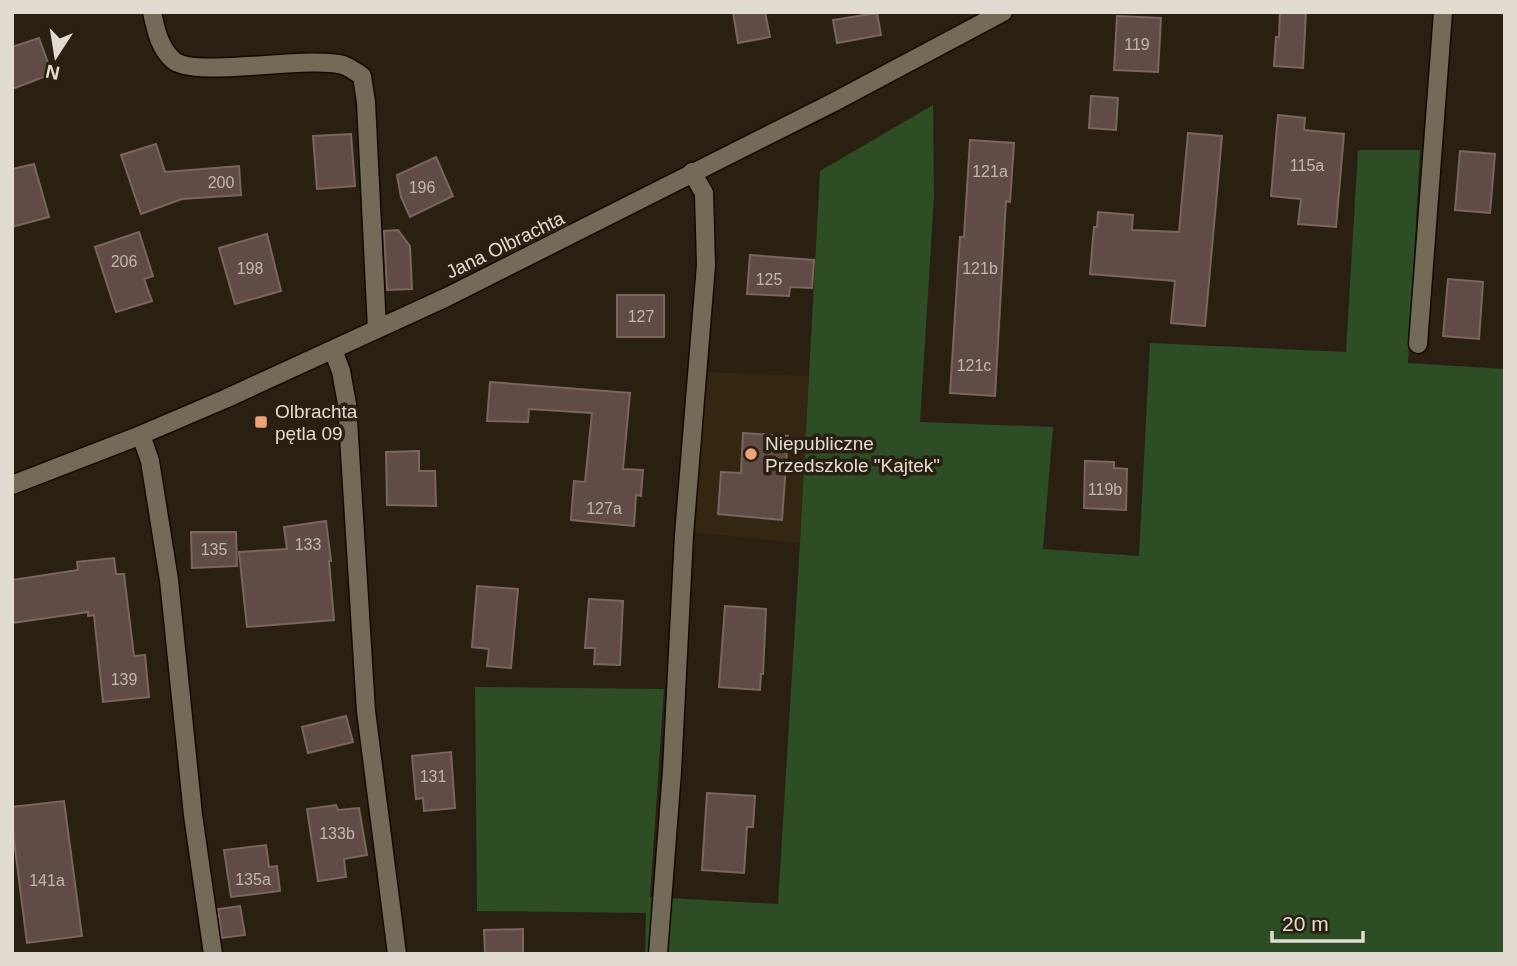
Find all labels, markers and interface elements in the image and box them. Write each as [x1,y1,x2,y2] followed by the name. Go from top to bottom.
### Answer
[21,21,91,91] north arrow
[1124,36,1150,53] house number: 119
[44,60,61,84] text: N
[1290,157,1324,174] house number: 115a
[972,163,1008,180] house number: 121a
[208,174,234,191] house number: 200
[409,179,435,196] house number: 196
[442,207,568,283] street label: Jana Olbrachta
[111,253,137,270] house number: 206
[237,260,263,277] house number: 198
[962,260,998,277] house number: 121b
[756,271,782,288] house number: 125
[628,308,654,325] house number: 127
[957,357,991,374] house number: 121c
[275,401,358,444] place label: Olbrachta pętla 09
[253,414,269,430] marker: Olbrachta pętla 09
[765,433,940,476] place label: Niepubliczne Przedszkole "Kajtek"
[743,446,759,462] marker: Niepubliczne Przedszkole "Kajtek"
[1088,481,1122,498] house number: 119b
[586,500,622,517] house number: 127a
[295,536,321,553] house number: 133
[201,541,227,558] house number: 135
[111,671,137,688] house number: 139
[420,768,446,785] house number: 131
[319,825,355,842] house number: 133b
[235,871,271,888] house number: 135a
[29,872,65,889] house number: 141a
[1272,900,1363,944] scale bar
[1282,912,1329,935] text: 20 m

